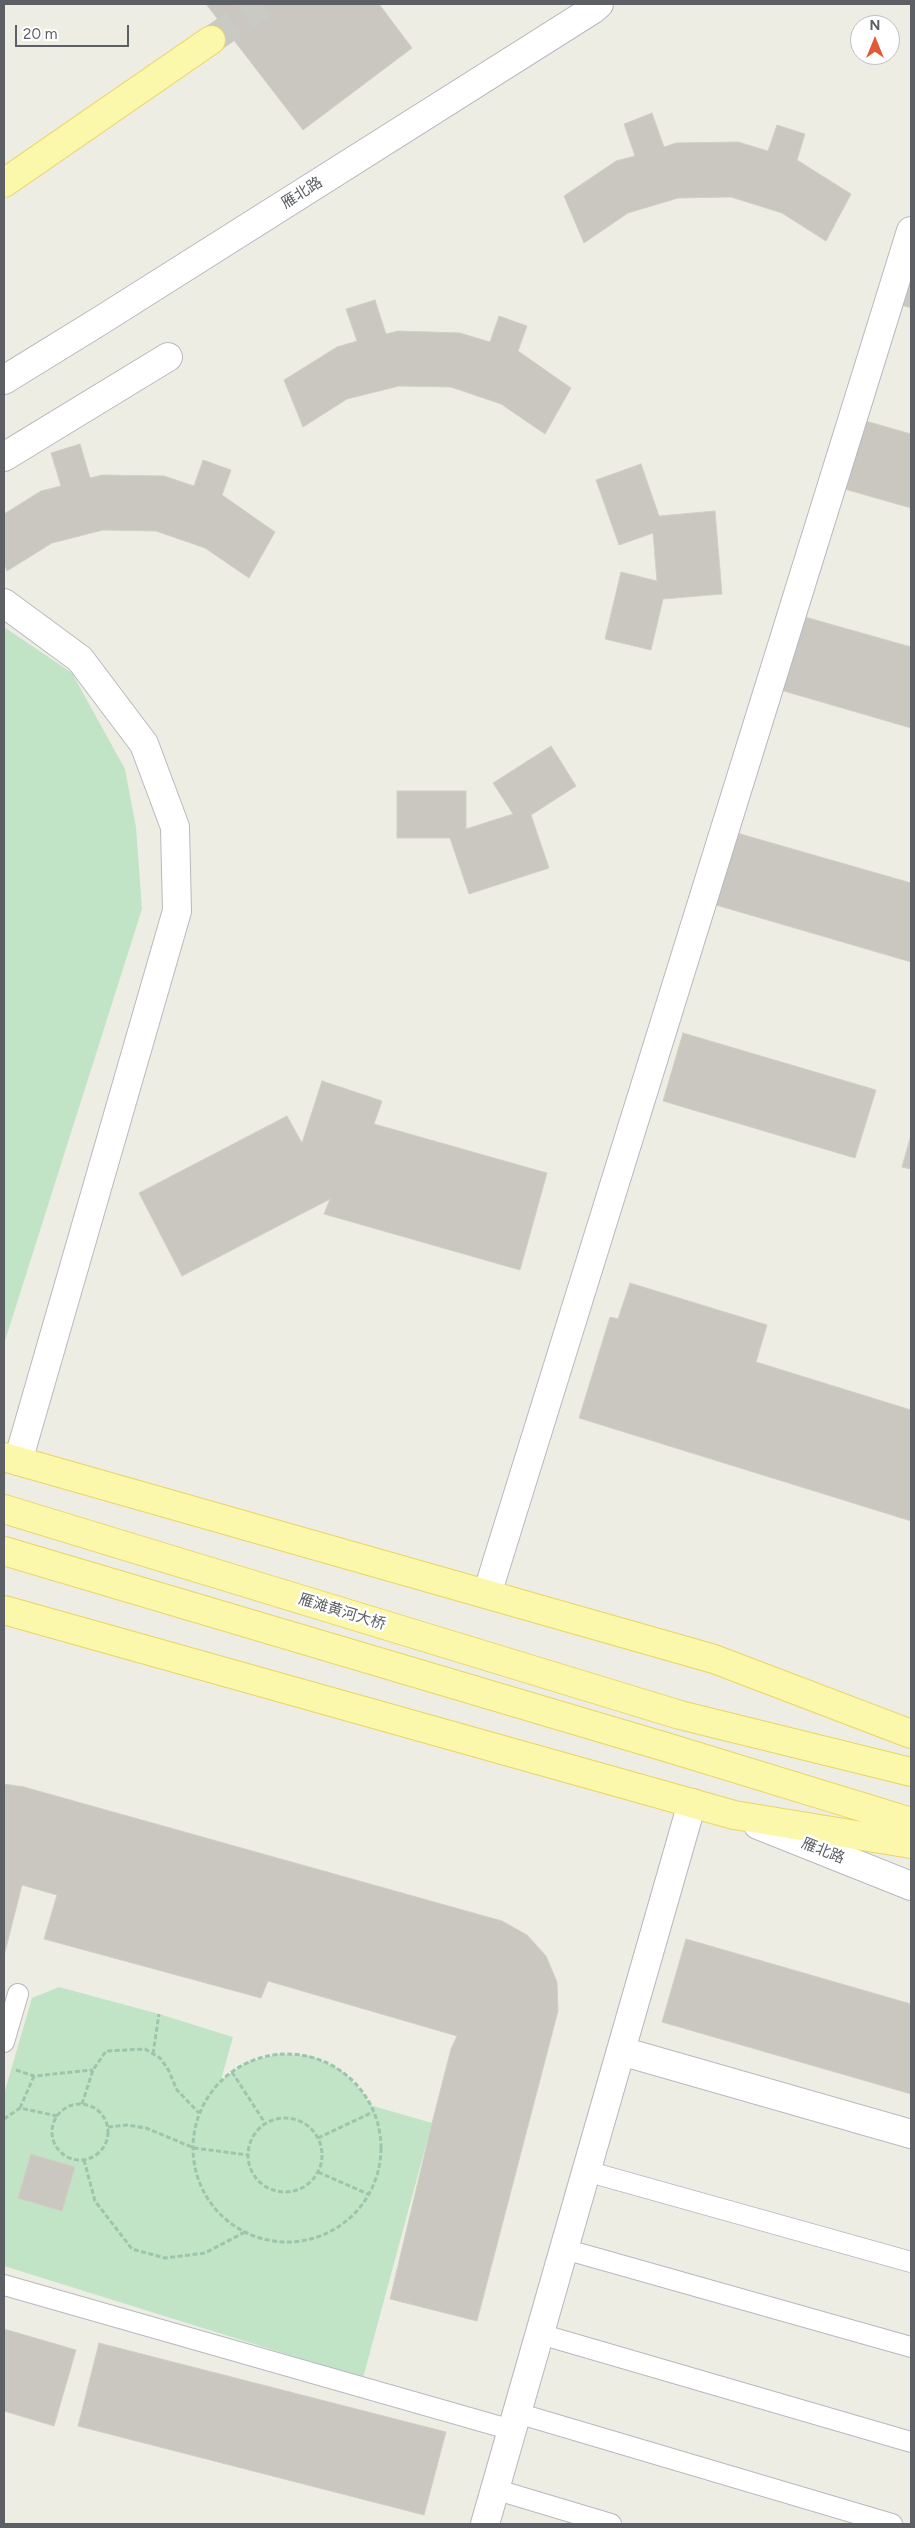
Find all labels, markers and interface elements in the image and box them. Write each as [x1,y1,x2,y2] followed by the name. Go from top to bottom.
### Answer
[18,15,131,47] scale bar
[850,15,900,65] north arrow
[870,17,880,34] text: N
[23,25,57,43] text: 20 m
[278,173,326,213] street label: 雁北路
[296,1590,388,1634] street label: 雁滩黄河大桥
[799,1834,847,1868] street label: 雁北路

